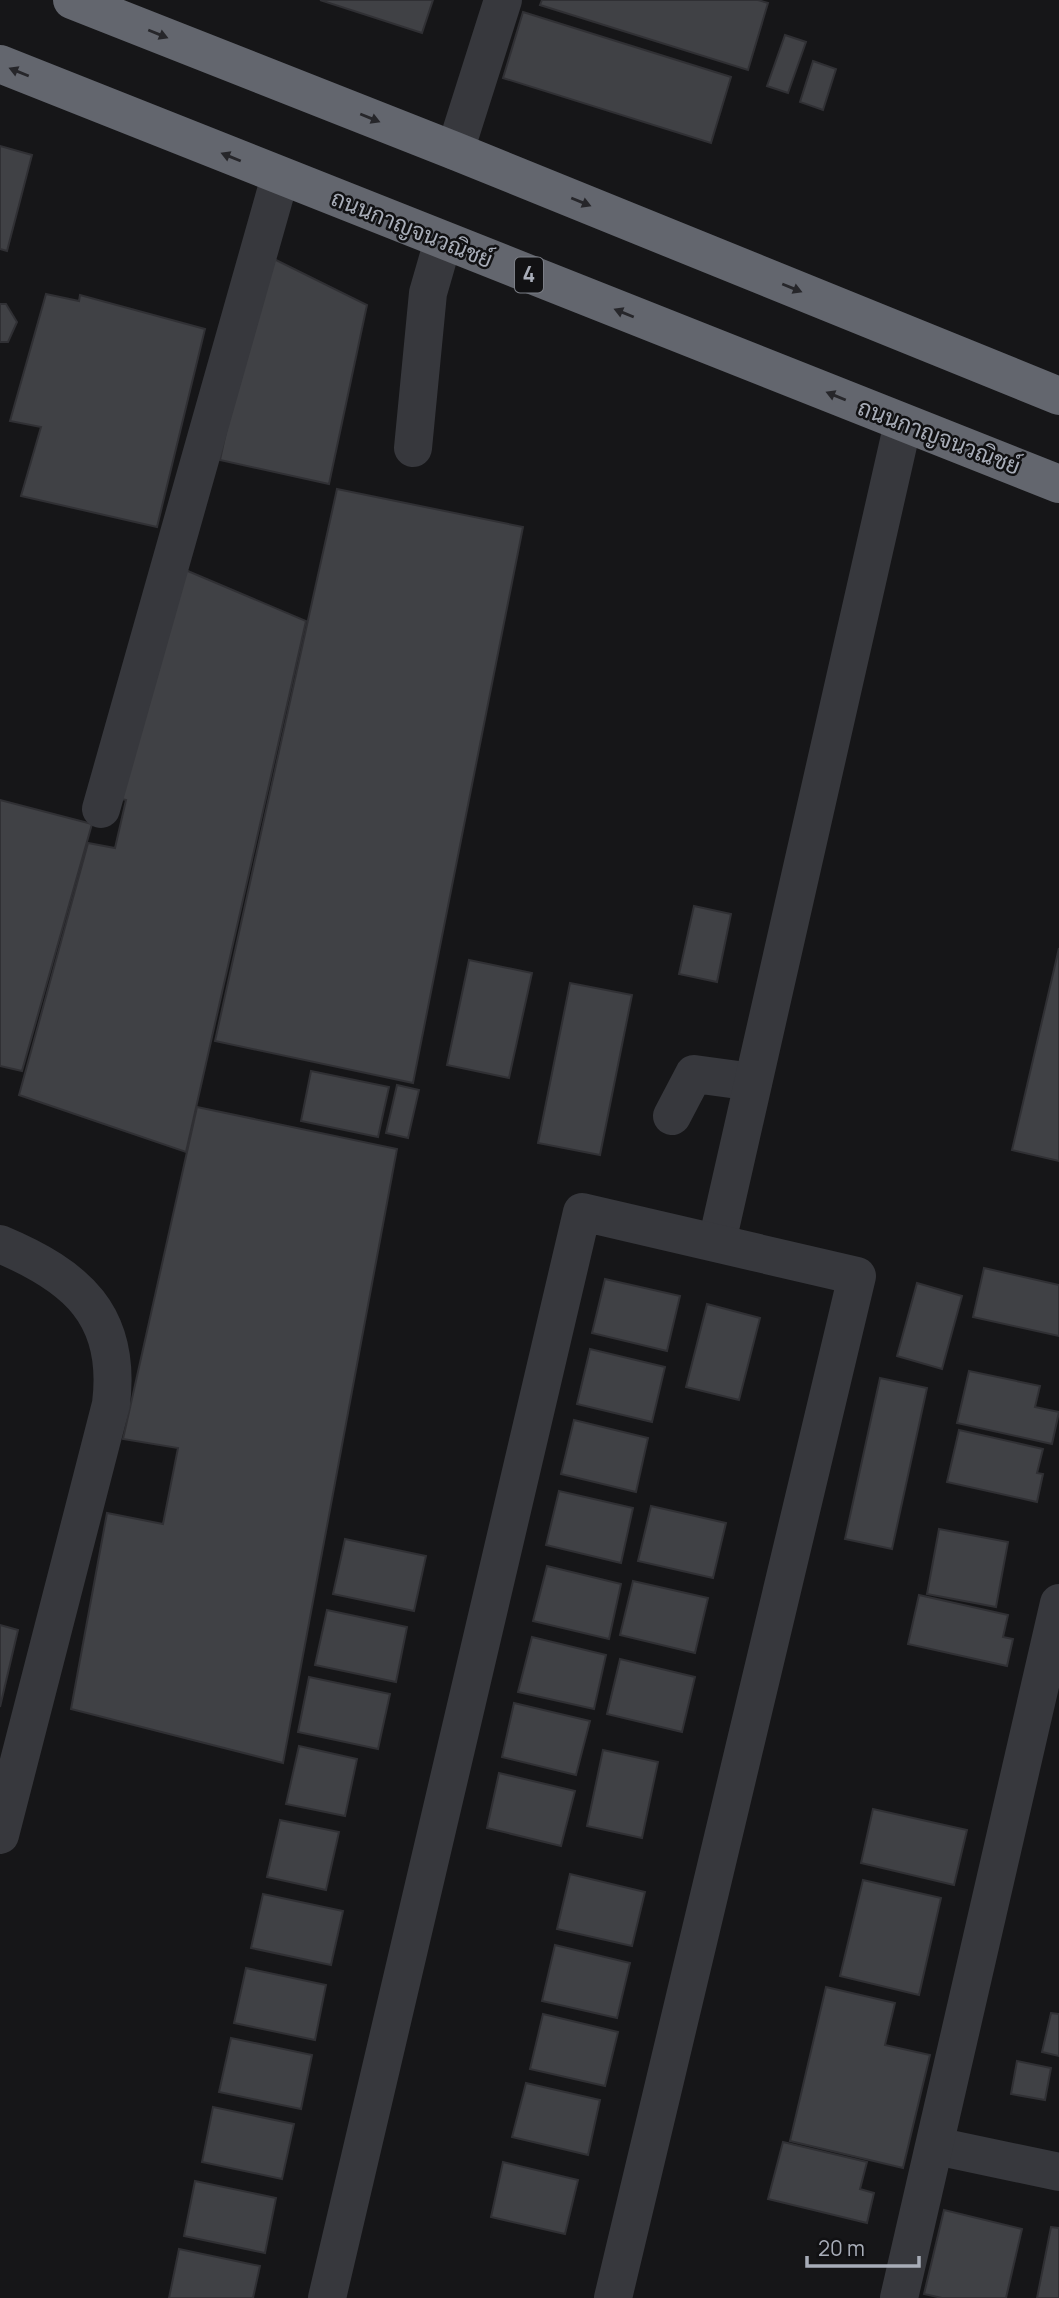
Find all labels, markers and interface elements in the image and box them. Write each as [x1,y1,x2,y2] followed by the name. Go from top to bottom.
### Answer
[148,29,169,40] one-way arrow
[9,67,30,78] one-way arrow
[360,112,381,123] one-way arrow
[220,151,241,162] one-way arrow
[327,181,498,275] street label: ถนนกาญจนวณิชย์
[571,197,592,208] one-way arrow
[515,258,543,292] road number: 4
[782,282,802,294] one-way arrow
[614,307,635,318] one-way arrow
[854,390,1025,482] street label: ถนนกาญจนวณิชย์
[825,391,846,402] one-way arrow
[807,2224,919,2268] scale bar
[818,2234,865,2262] text: 20 m

